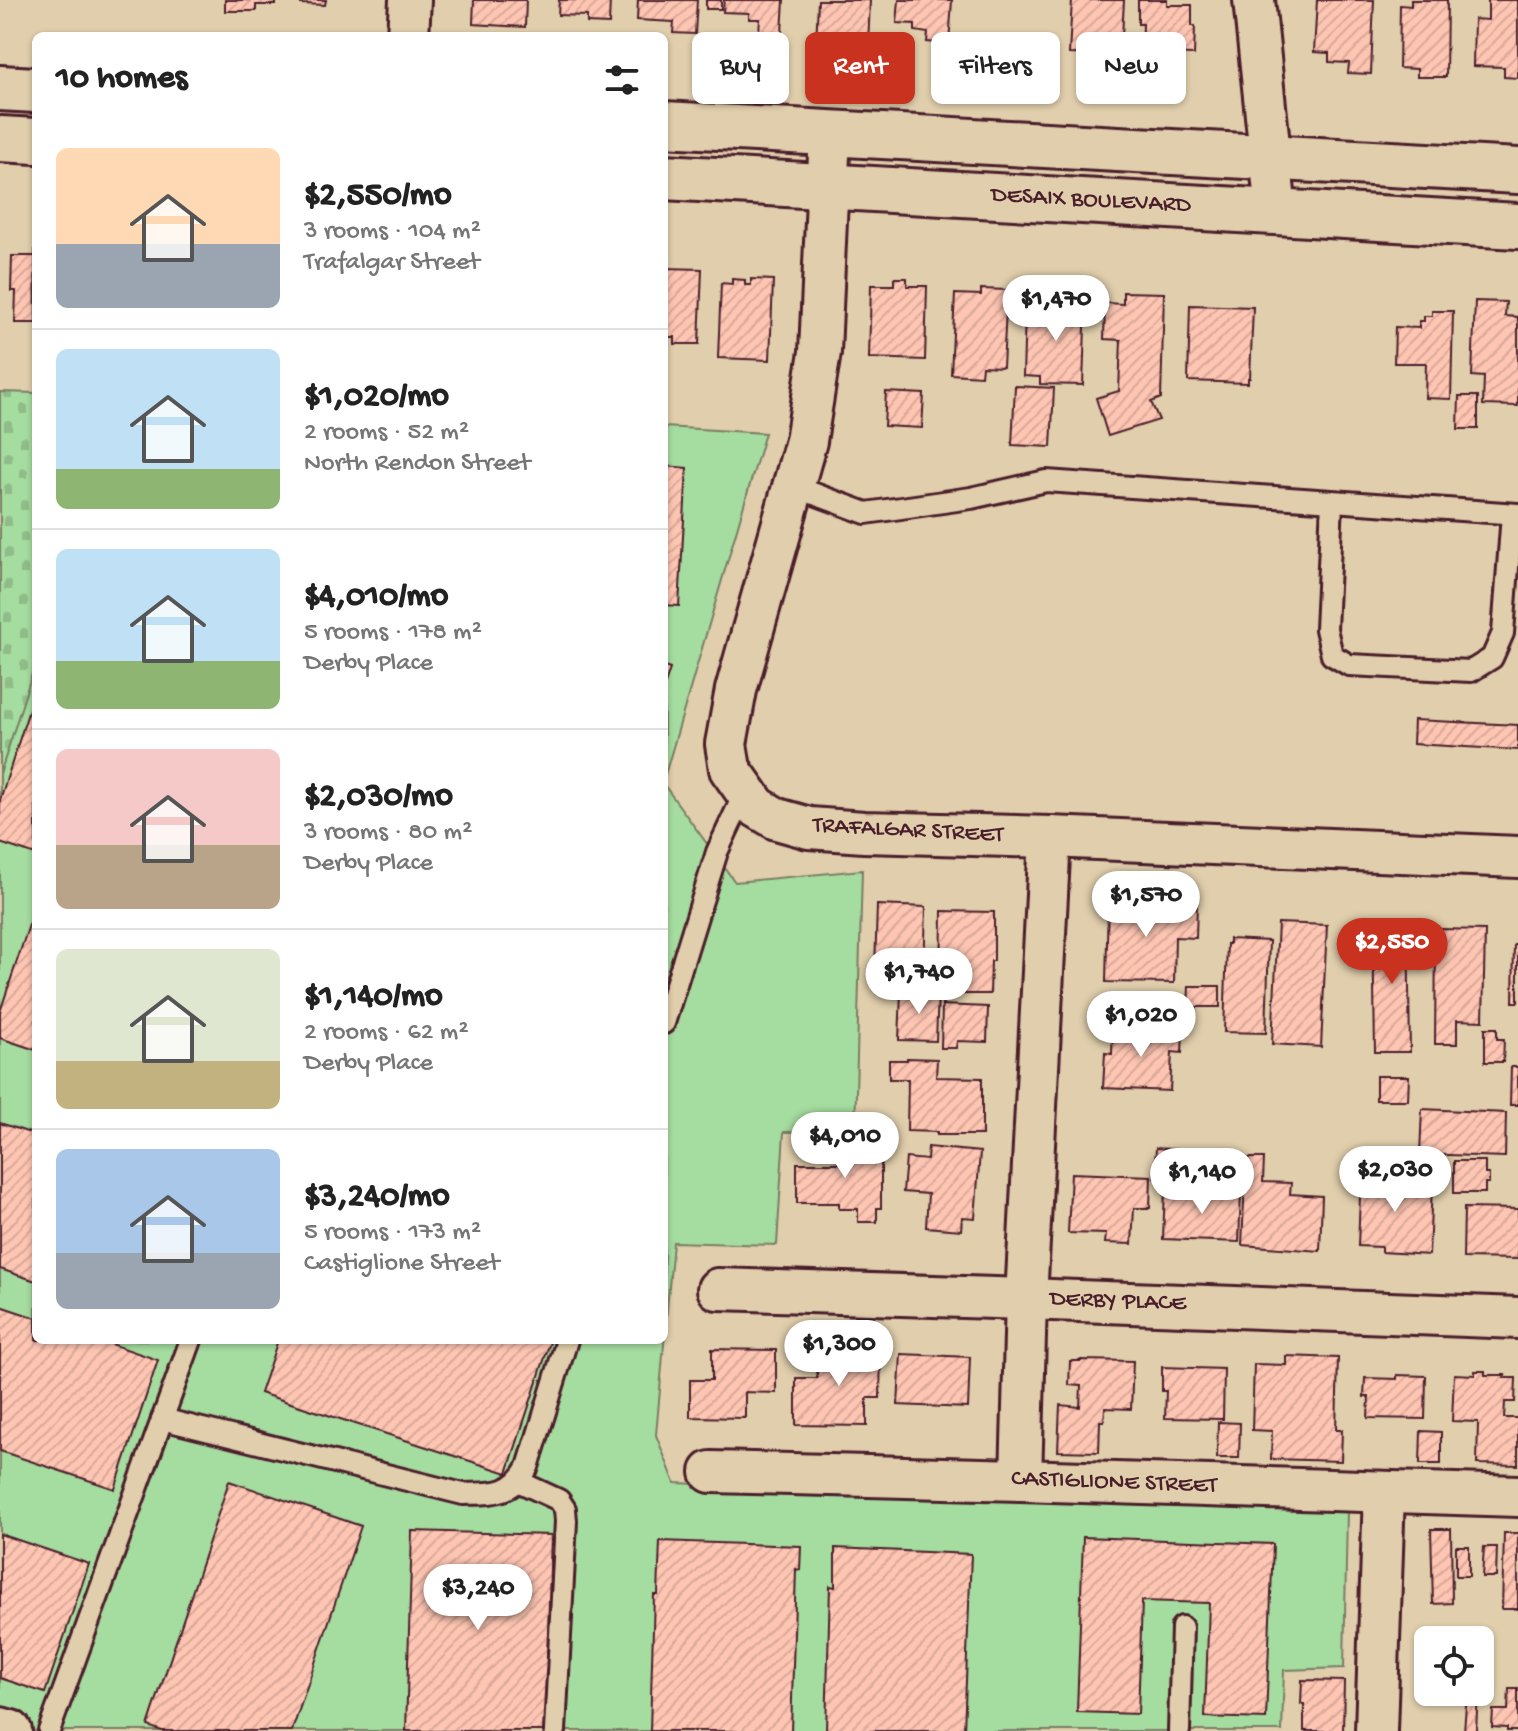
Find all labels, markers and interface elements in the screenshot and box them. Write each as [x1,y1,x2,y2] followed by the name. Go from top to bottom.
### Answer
[692,32,789,104] chip: Buy
[805,32,915,104] chip: Rent
[931,32,1060,104] chip: Filters
[1076,32,1186,104] chip: New
[600,58,644,102] icon: filters
[56,60,187,100] text: 10 homes
[304,177,452,217] text: $2,550/mo
[120,180,216,276] icon: home
[988,181,1192,221] street label: DESAIX BOULEVARD
[304,217,481,248] text: 3 rooms · 104 m²
[304,248,480,279] text: Trafalgar Street
[991,275,1121,343] pin: $1,470
[1021,285,1091,316] text: $1,470
[304,378,449,418] text: $1,020/mo
[120,381,216,477] icon: home
[304,418,469,449] text: 2 rooms · 52 m²
[304,449,530,480] text: North Rendon Street
[304,578,448,618] text: $4,010/mo
[120,581,216,677] icon: home
[304,618,482,649] text: 5 rooms · 178 m²
[304,649,433,680] text: Derby Place
[304,778,453,818] text: $2,030/mo
[120,781,216,877] icon: home
[810,811,1006,851] street label: TRAFALGAR STREET
[304,818,472,849] text: 3 rooms · 80 m²
[304,849,433,880] text: Derby Place
[1081,871,1211,939] pin: $1,570
[1110,881,1182,912] text: $1,570
[1327,918,1457,986] pin: $2,550
[1355,928,1429,959] text: $2,550
[854,948,984,1016] pin: $1,740
[884,958,954,989] text: $1,740
[304,978,443,1018] text: $1,140/mo
[120,981,216,1077] icon: home
[1076,991,1206,1059] pin: $1,020
[1105,1001,1177,1032] text: $1,020
[304,1018,468,1049] text: 2 rooms · 62 m²
[304,1049,433,1080] text: Derby Place
[780,1112,910,1180] pin: $4,010
[809,1122,881,1153] text: $4,010
[1330,1146,1460,1214] pin: $2,030
[1137,1148,1267,1216] pin: $1,140
[1357,1156,1433,1187] text: $2,030
[1168,1158,1236,1189] text: $1,140
[304,1178,450,1218] text: $3,240/mo
[120,1181,216,1277] icon: home
[304,1218,481,1249] text: 5 rooms · 173 m²
[304,1249,499,1280] text: Castiglione Street
[1047,1285,1188,1319] street label: DERBY PLACE
[774,1320,904,1388] pin: $1,300
[802,1330,876,1361] text: $1,300
[1011,1465,1219,1501] street label: CASTIGLIONE STREET
[413,1564,543,1632] pin: $3,240
[441,1574,515,1605] text: $3,240
[1414,1626,1494,1706] map controls
[1414,1626,1494,1706] button: locate

